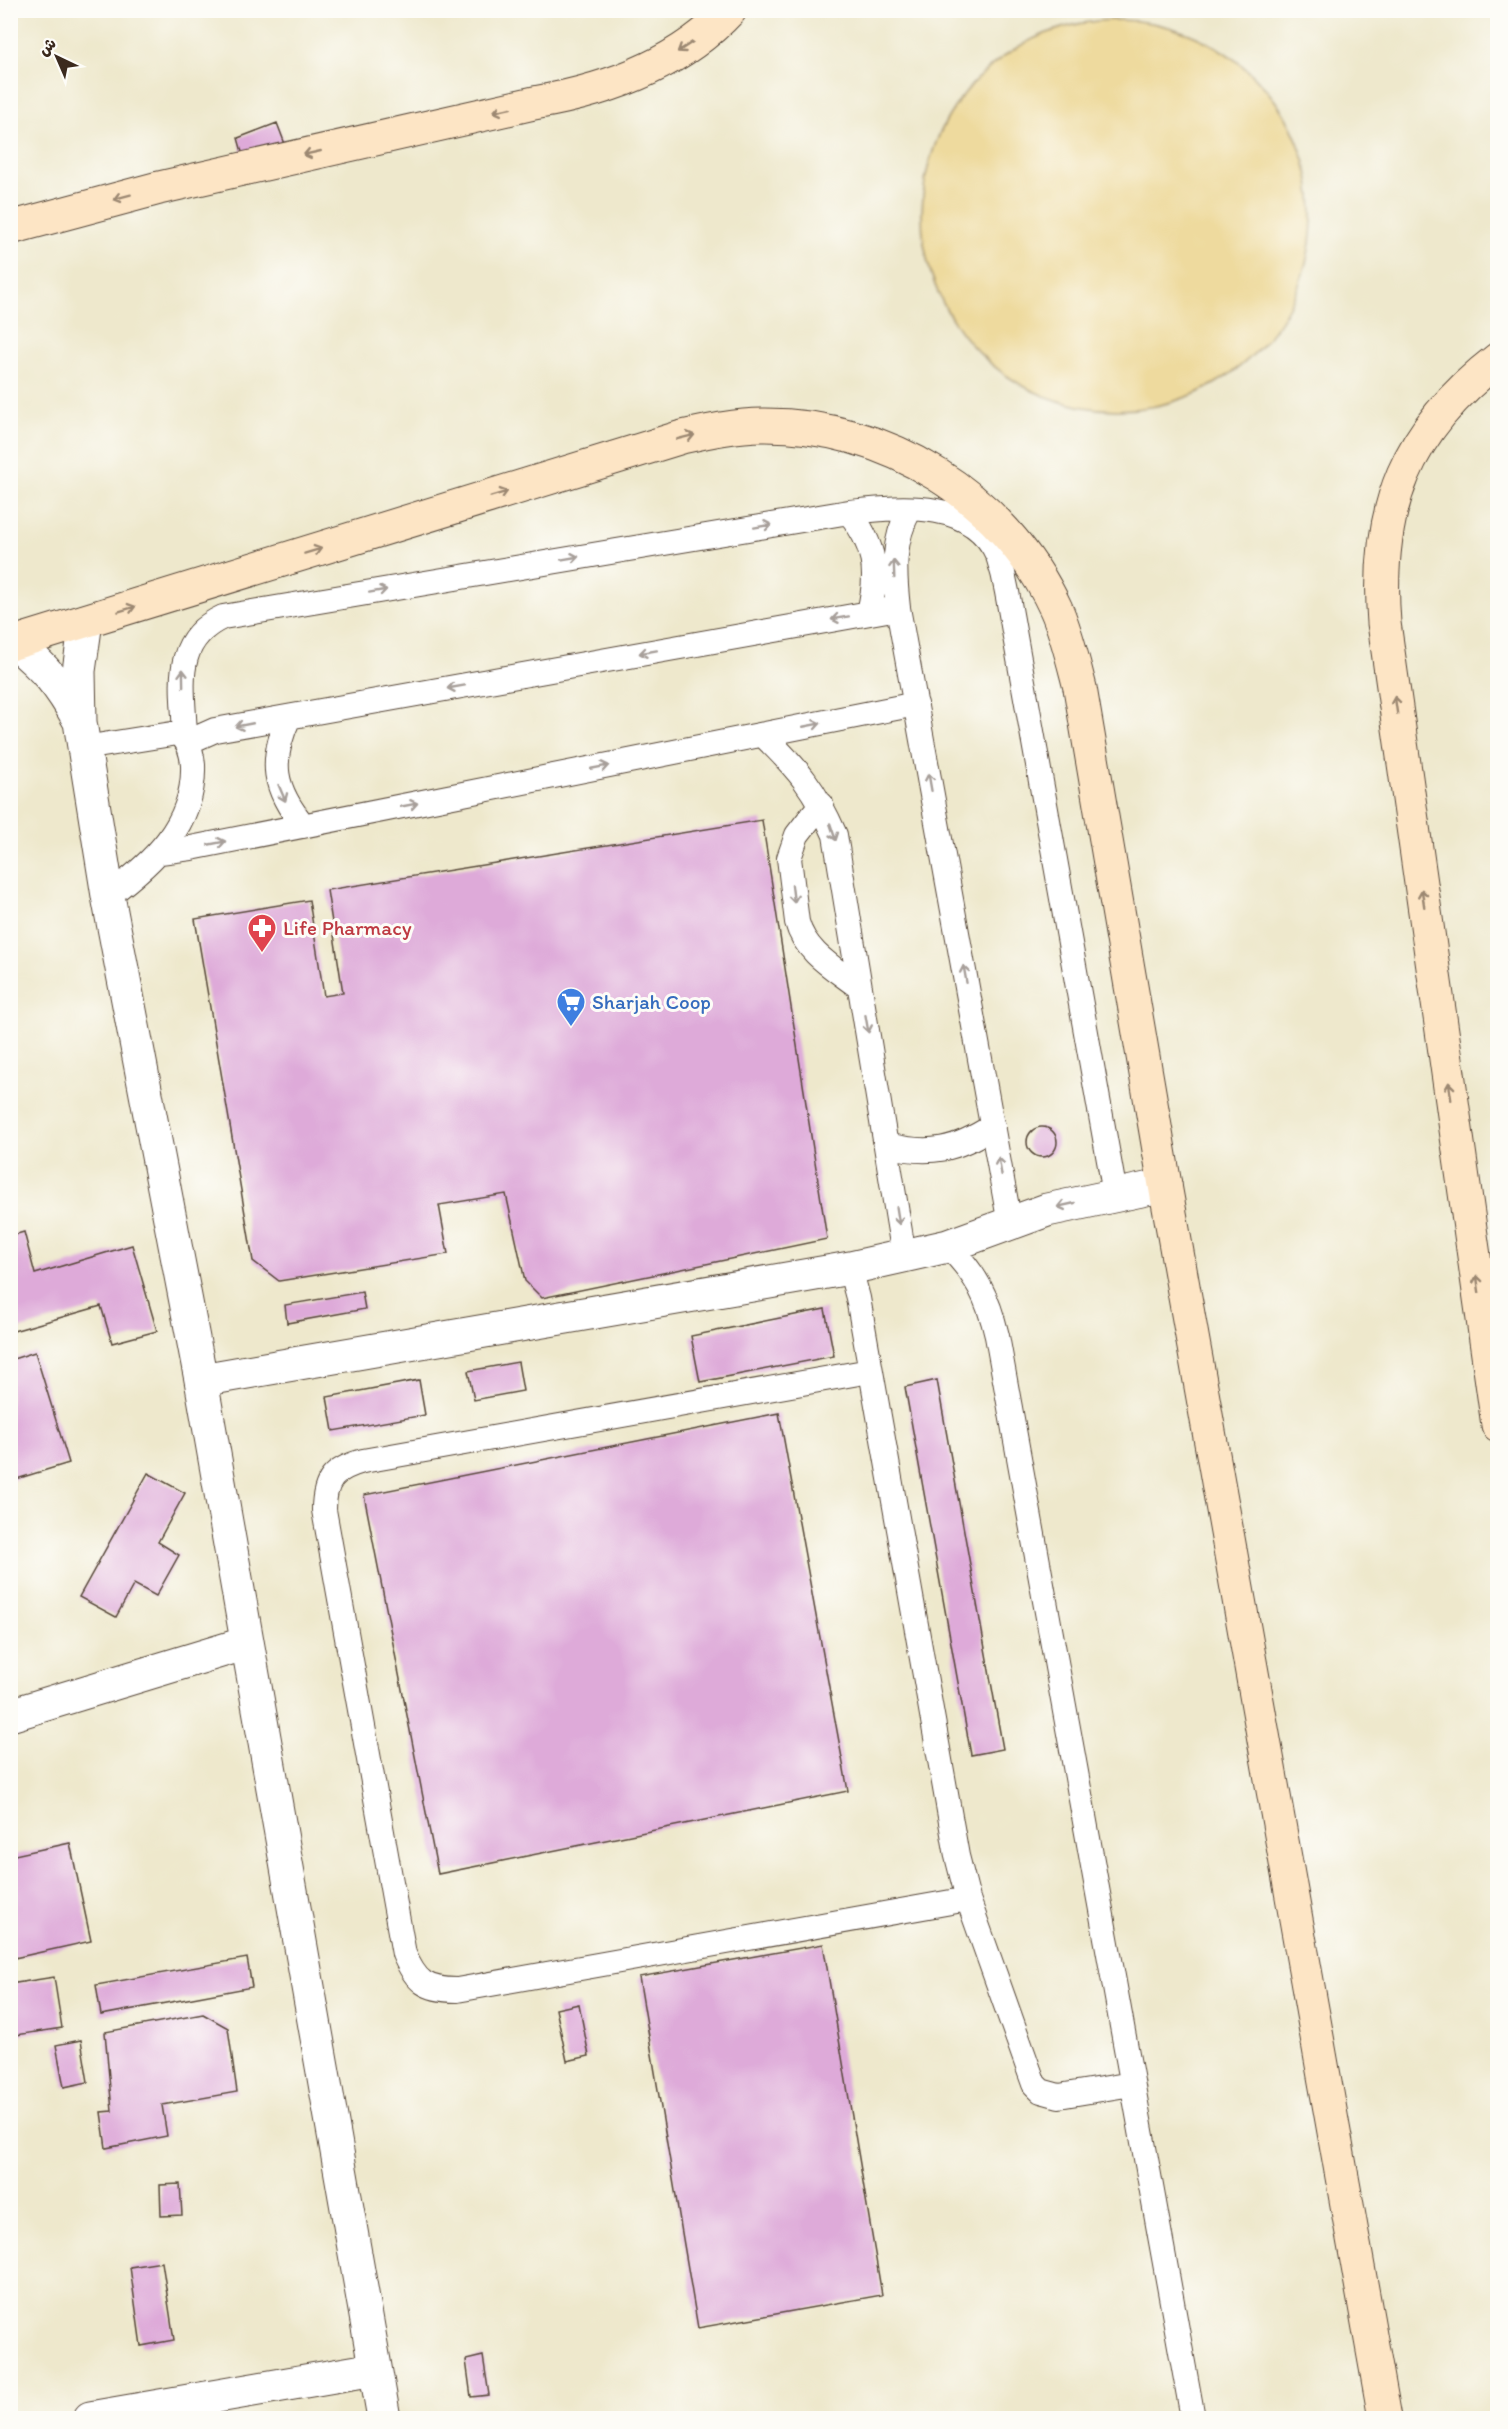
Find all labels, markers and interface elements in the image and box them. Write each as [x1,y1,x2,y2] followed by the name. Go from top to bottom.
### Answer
[27,27,87,87] north arrow
[34,34,60,60] text: ش
[677,41,693,53] one-way arrow
[493,105,512,116] one-way arrow
[303,148,322,159] one-way arrow
[113,192,132,204] one-way arrow
[676,430,695,442] one-way arrow
[490,488,509,499] one-way arrow
[752,520,772,531] one-way arrow
[303,545,322,556] one-way arrow
[560,553,580,564] one-way arrow
[888,560,900,580] one-way arrow
[368,585,387,596] one-way arrow
[117,603,136,614] one-way arrow
[831,613,850,624] one-way arrow
[639,647,658,658] one-way arrow
[178,669,189,689] one-way arrow
[447,681,466,692] one-way arrow
[1390,696,1401,715] one-way arrow
[802,719,821,730] one-way arrow
[234,720,254,731] one-way arrow
[590,761,609,772] one-way arrow
[924,773,935,793] one-way arrow
[277,783,288,801] one-way arrow
[398,799,418,810] one-way arrow
[828,822,839,841] one-way arrow
[207,837,227,848] one-way arrow
[788,884,799,904] one-way arrow
[1418,889,1429,908] one-way arrow
[246,912,278,954] pharmacy icon: Life Pharmacy
[283,915,412,940] place label: Life Pharmacy
[959,965,970,984] one-way arrow
[555,986,587,1028] supermarket icon: Sharjah Coop
[592,989,711,1014] place label: Sharjah Coop
[861,1014,872,1033] one-way arrow
[1445,1082,1456,1102] one-way arrow
[994,1157,1005,1176] one-way arrow
[1057,1200,1076,1212] one-way arrow
[892,1206,903,1226] one-way arrow
[1472,1275,1483,1295] one-way arrow

